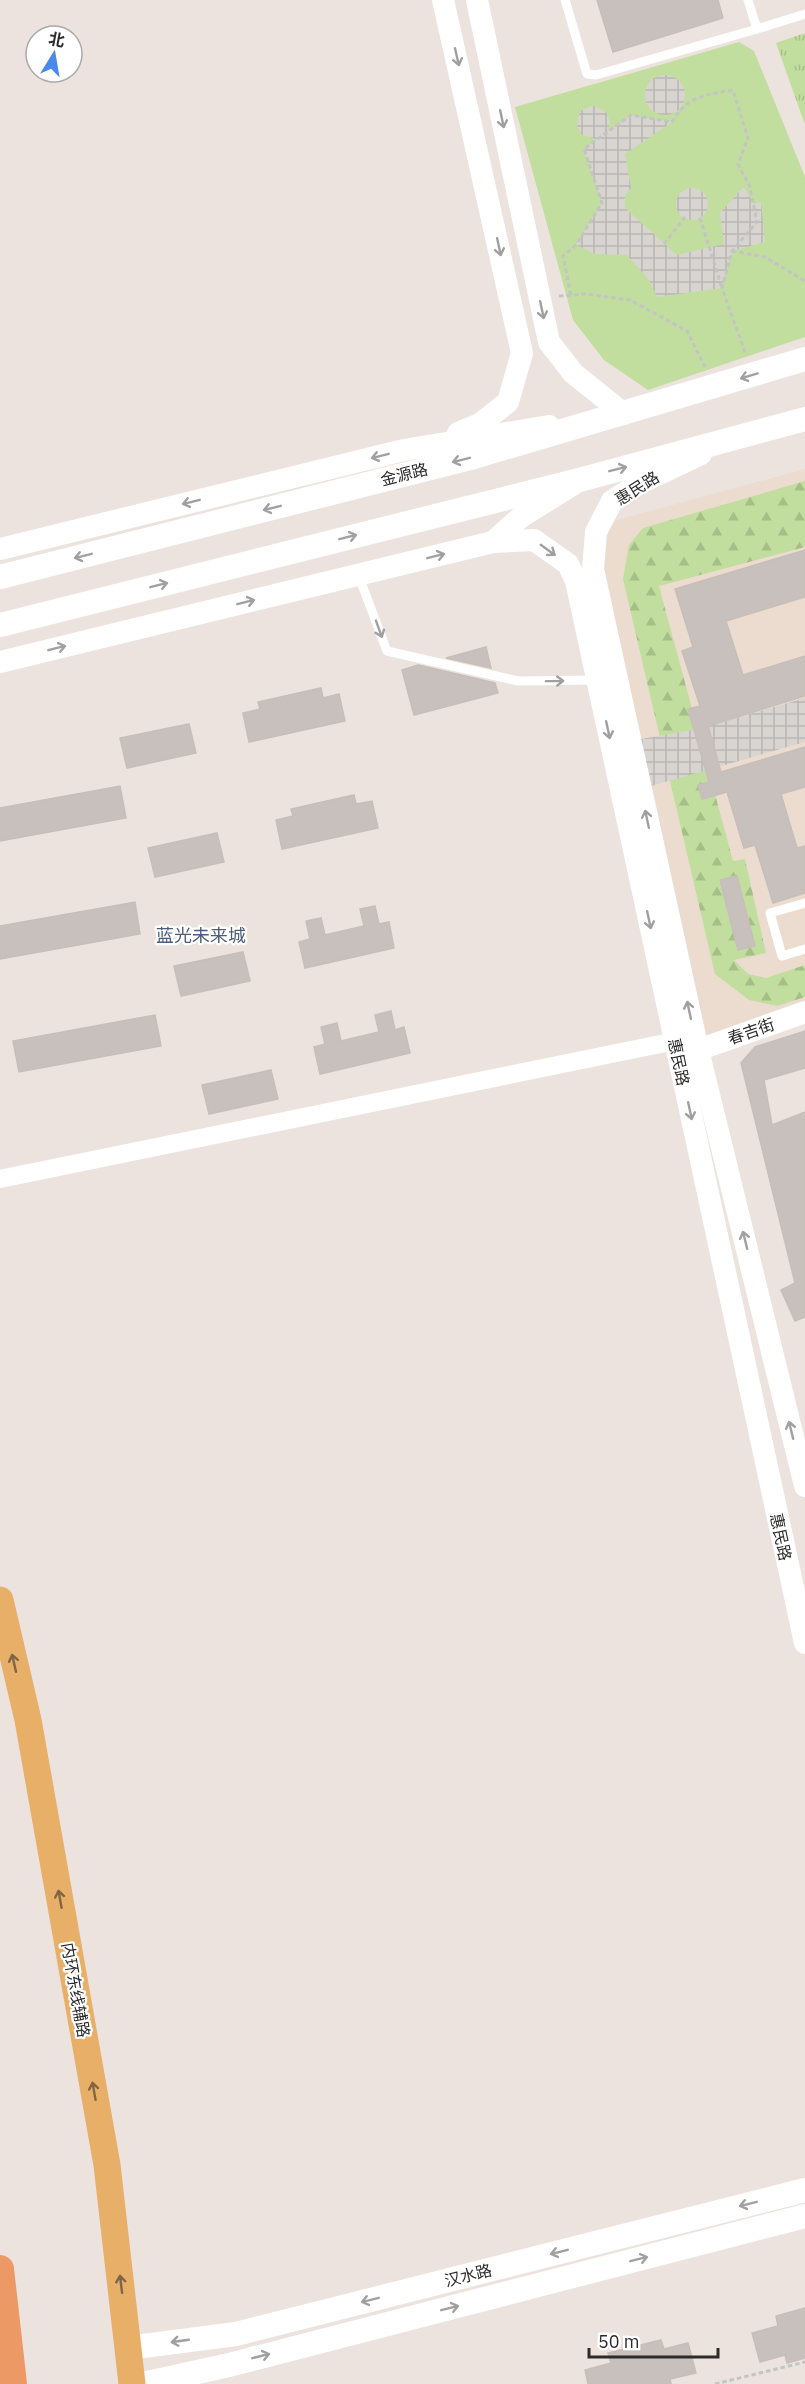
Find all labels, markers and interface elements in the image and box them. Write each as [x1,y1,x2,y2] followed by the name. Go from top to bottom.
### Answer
[24,24,84,84] north arrow
[47,28,67,51] text: 北
[451,47,463,66] one-way arrow
[497,109,509,128] one-way arrow
[494,237,506,256] one-way arrow
[537,300,548,319] one-way arrow
[740,371,759,382] one-way arrow
[371,450,390,462] one-way arrow
[452,454,471,466] one-way arrow
[378,458,430,490] street label: 金源路
[608,463,627,475] one-way arrow
[611,467,663,509] street label: 惠民路
[182,497,201,509] one-way arrow
[263,502,282,514] one-way arrow
[338,531,357,543] one-way arrow
[540,544,556,556] one-way arrow
[426,549,445,561] one-way arrow
[74,550,93,562] one-way arrow
[149,578,168,590] one-way arrow
[236,595,255,607] one-way arrow
[374,619,385,638] one-way arrow
[47,642,66,654] one-way arrow
[545,675,565,687] one-way arrow
[603,719,614,739] one-way arrow
[641,810,652,830] one-way arrow
[644,910,655,929] one-way arrow
[156,924,246,947] district label: 蓝光未来城
[683,1001,694,1020] one-way arrow
[725,1014,777,1048] street label: 春吉街
[664,1036,694,1088] street label: 惠民路
[685,1101,696,1120] one-way arrow
[738,1231,750,1250] one-way arrow
[785,1420,797,1439] one-way arrow
[766,1511,796,1563] street label: 惠民路
[8,1654,20,1673] one-way arrow
[54,1890,65,1909] one-way arrow
[58,1941,94,2039] street label: 内环东线辅路
[88,2082,99,2101] one-way arrow
[739,2199,758,2211] one-way arrow
[550,2247,569,2258] one-way arrow
[629,2253,648,2265] one-way arrow
[442,2259,494,2291] street label: 汉水路
[115,2275,126,2295] one-way arrow
[361,2295,380,2306] one-way arrow
[440,2301,459,2313] one-way arrow
[589,2321,718,2359] scale bar
[598,2330,640,2353] text: 50 m
[171,2336,190,2347] one-way arrow
[251,2350,270,2362] one-way arrow

